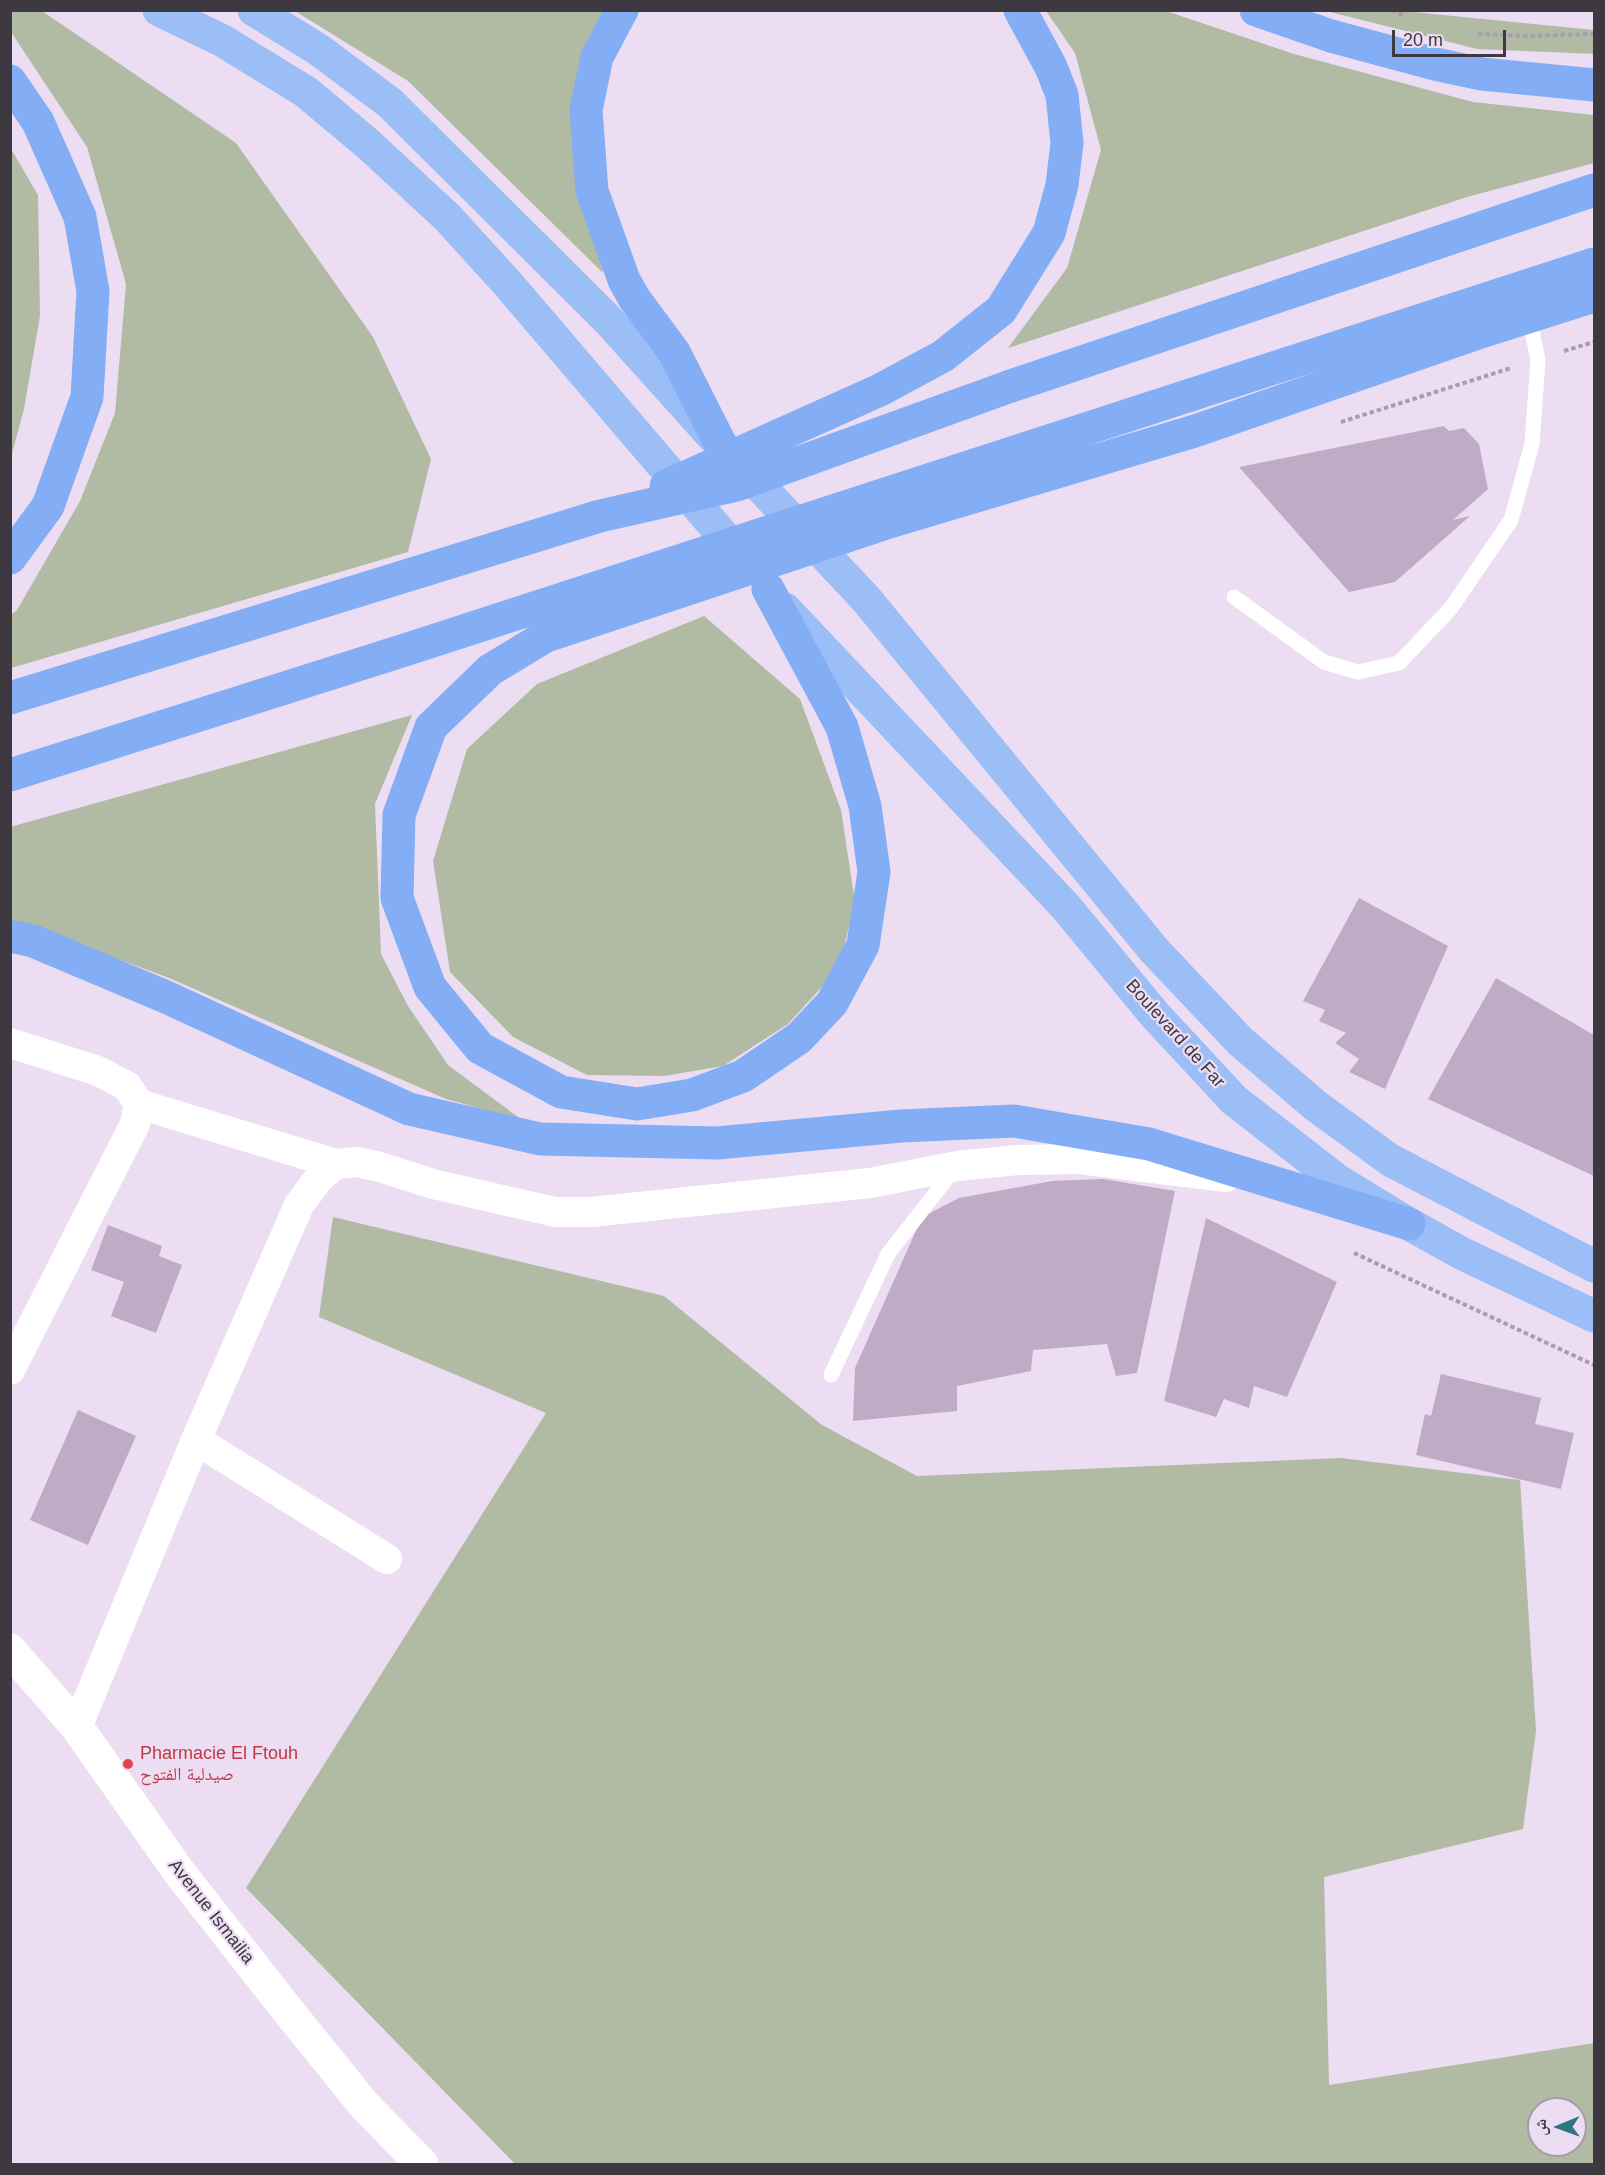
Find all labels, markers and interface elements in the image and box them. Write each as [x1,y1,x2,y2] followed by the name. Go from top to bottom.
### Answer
[1395,18,1509,56] scale bar
[1403,30,1443,50] text: 20 m
[1121,975,1229,1093] street label: Boulevard de Far
[140,1743,298,1786] place label: Pharmacie El Ftouh صيدلية الفتوح
[121,1757,135,1771] marker: Pharmacie El Ftouh صيدلية الفتوح
[163,1855,259,1969] street label: Avenue Ismailia
[1527,2097,1587,2157] north arrow
[1532,2119,1549,2136] text: ش

